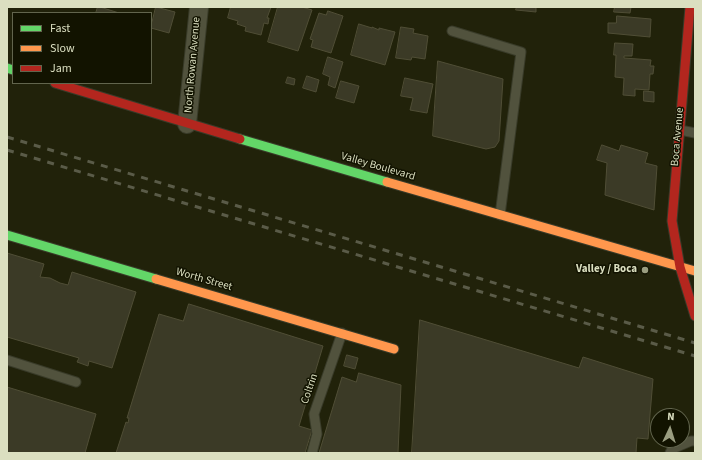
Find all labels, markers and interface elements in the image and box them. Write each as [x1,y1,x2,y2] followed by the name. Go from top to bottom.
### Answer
[12,12,152,84] legend
[182,16,204,114] street label: North Rowan Avenue
[50,20,70,37] text: Fast
[50,40,75,57] text: Slow
[50,60,72,77] text: Jam
[669,107,687,167] street label: Boca Avenue
[339,150,417,184] street label: Valley Boulevard
[576,263,637,277] place label: Valley / Boca
[640,265,650,275] marker: Valley / Boca
[174,266,234,294] street label: Worth Street
[299,372,321,406] street label: Coltrin
[650,408,690,448] north arrow
[667,409,675,424] text: N

